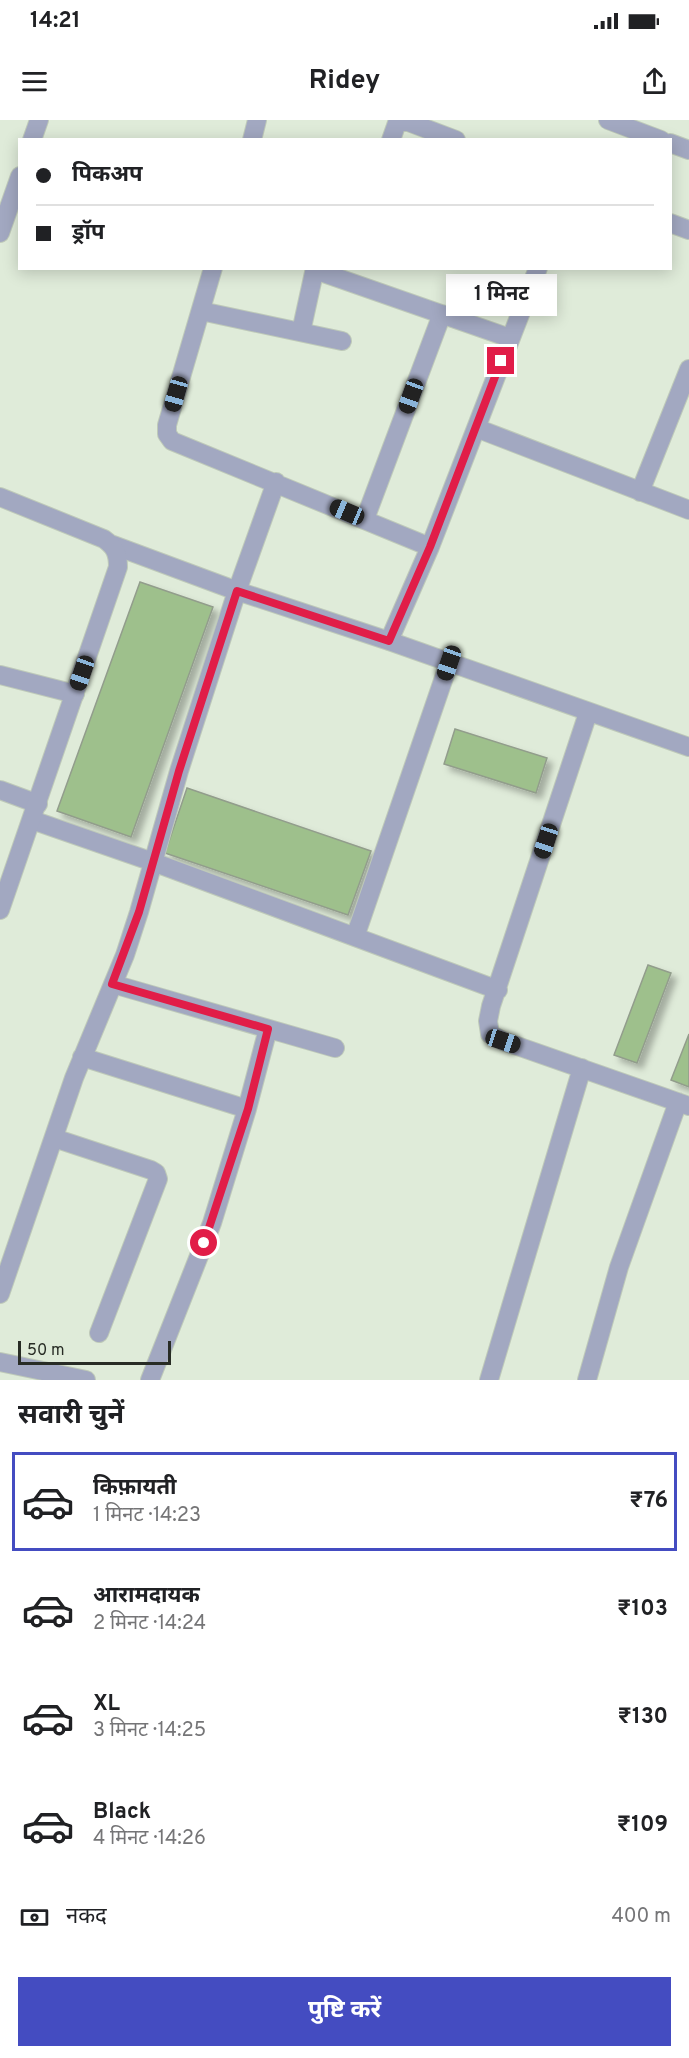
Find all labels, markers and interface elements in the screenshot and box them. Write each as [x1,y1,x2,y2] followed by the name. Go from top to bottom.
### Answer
[30,8,81,35] text: 14:21
[309,64,380,98] text: Ridey
[18,65,51,98] icon: menu
[638,65,671,98] icon: share
[72,162,143,189] text: पिकअप
[72,220,105,247] text: ड्रॉप
[446,274,556,316] callout: 1 मिनट
[474,282,529,308] text: 1 मिनट
[487,347,514,374] route end
[162,374,190,414] car
[396,376,426,416] car
[327,497,367,527] car
[435,643,463,683] car
[68,653,96,693] car
[532,821,560,861] car
[483,1027,523,1055] car
[190,1229,217,1256] route start
[18,1338,171,1366] scale bar
[27,1341,65,1361] text: 50 m
[18,1399,124,1433] text: सवारी चुनें
[21,1475,75,1529] icon: car
[93,1475,177,1502] text: किफ़ायती
[629,1488,668,1515] text: ₹76
[93,1503,201,1529] text: 1 मिनट · 14:23
[21,1583,75,1637] icon: car
[93,1583,200,1610] text: आरामदायक
[617,1596,668,1623] text: ₹103
[93,1611,206,1637] text: 2 मिनट · 14:24
[21,1691,75,1745] icon: car
[93,1691,120,1718] text: XL
[617,1704,668,1731] text: ₹130
[93,1718,206,1744] text: 3 मिनट · 14:25
[21,1799,75,1853] icon: car
[93,1799,151,1826] text: Black
[617,1812,668,1839] text: ₹109
[93,1826,206,1852] text: 4 मिनट · 14:26
[18,1901,51,1934] icon: cash
[66,1904,107,1931] text: नकद
[611,1904,671,1930] text: 400 m
[18,1977,671,2046] button: पुष्टि करें

